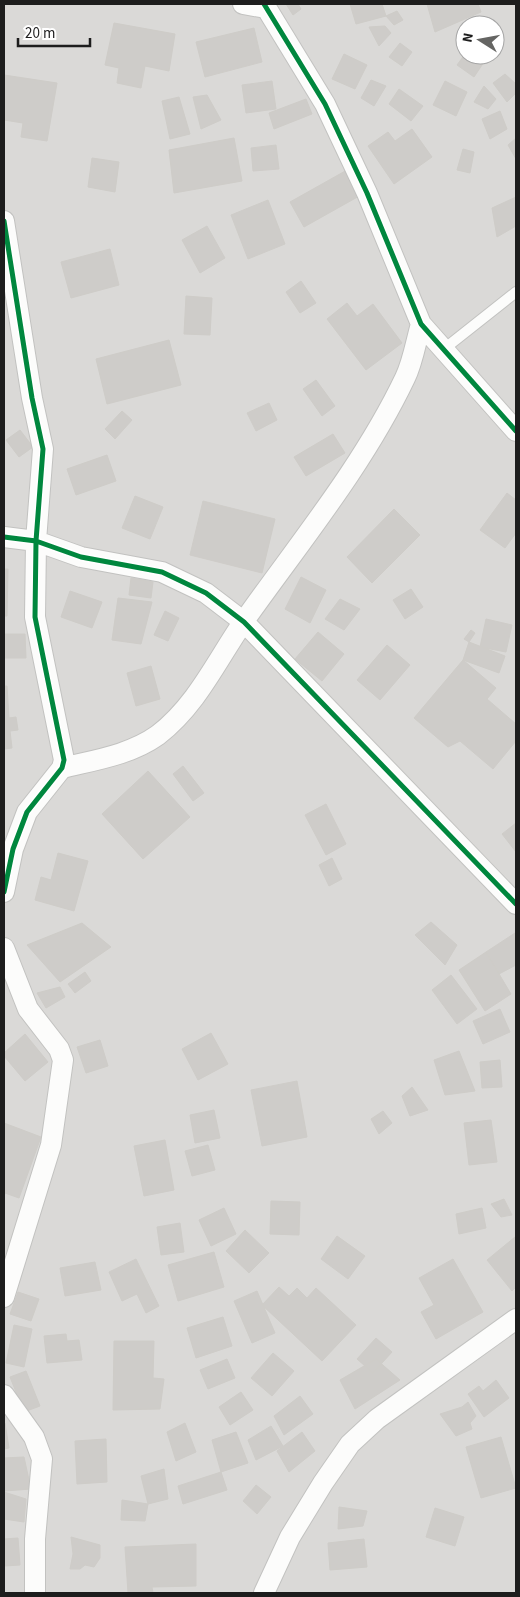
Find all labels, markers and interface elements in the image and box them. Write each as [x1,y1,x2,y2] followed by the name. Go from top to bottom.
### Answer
[18,15,90,47] scale bar
[455,15,505,65] north arrow
[25,23,55,44] text: 20 m
[458,31,479,44] text: N

